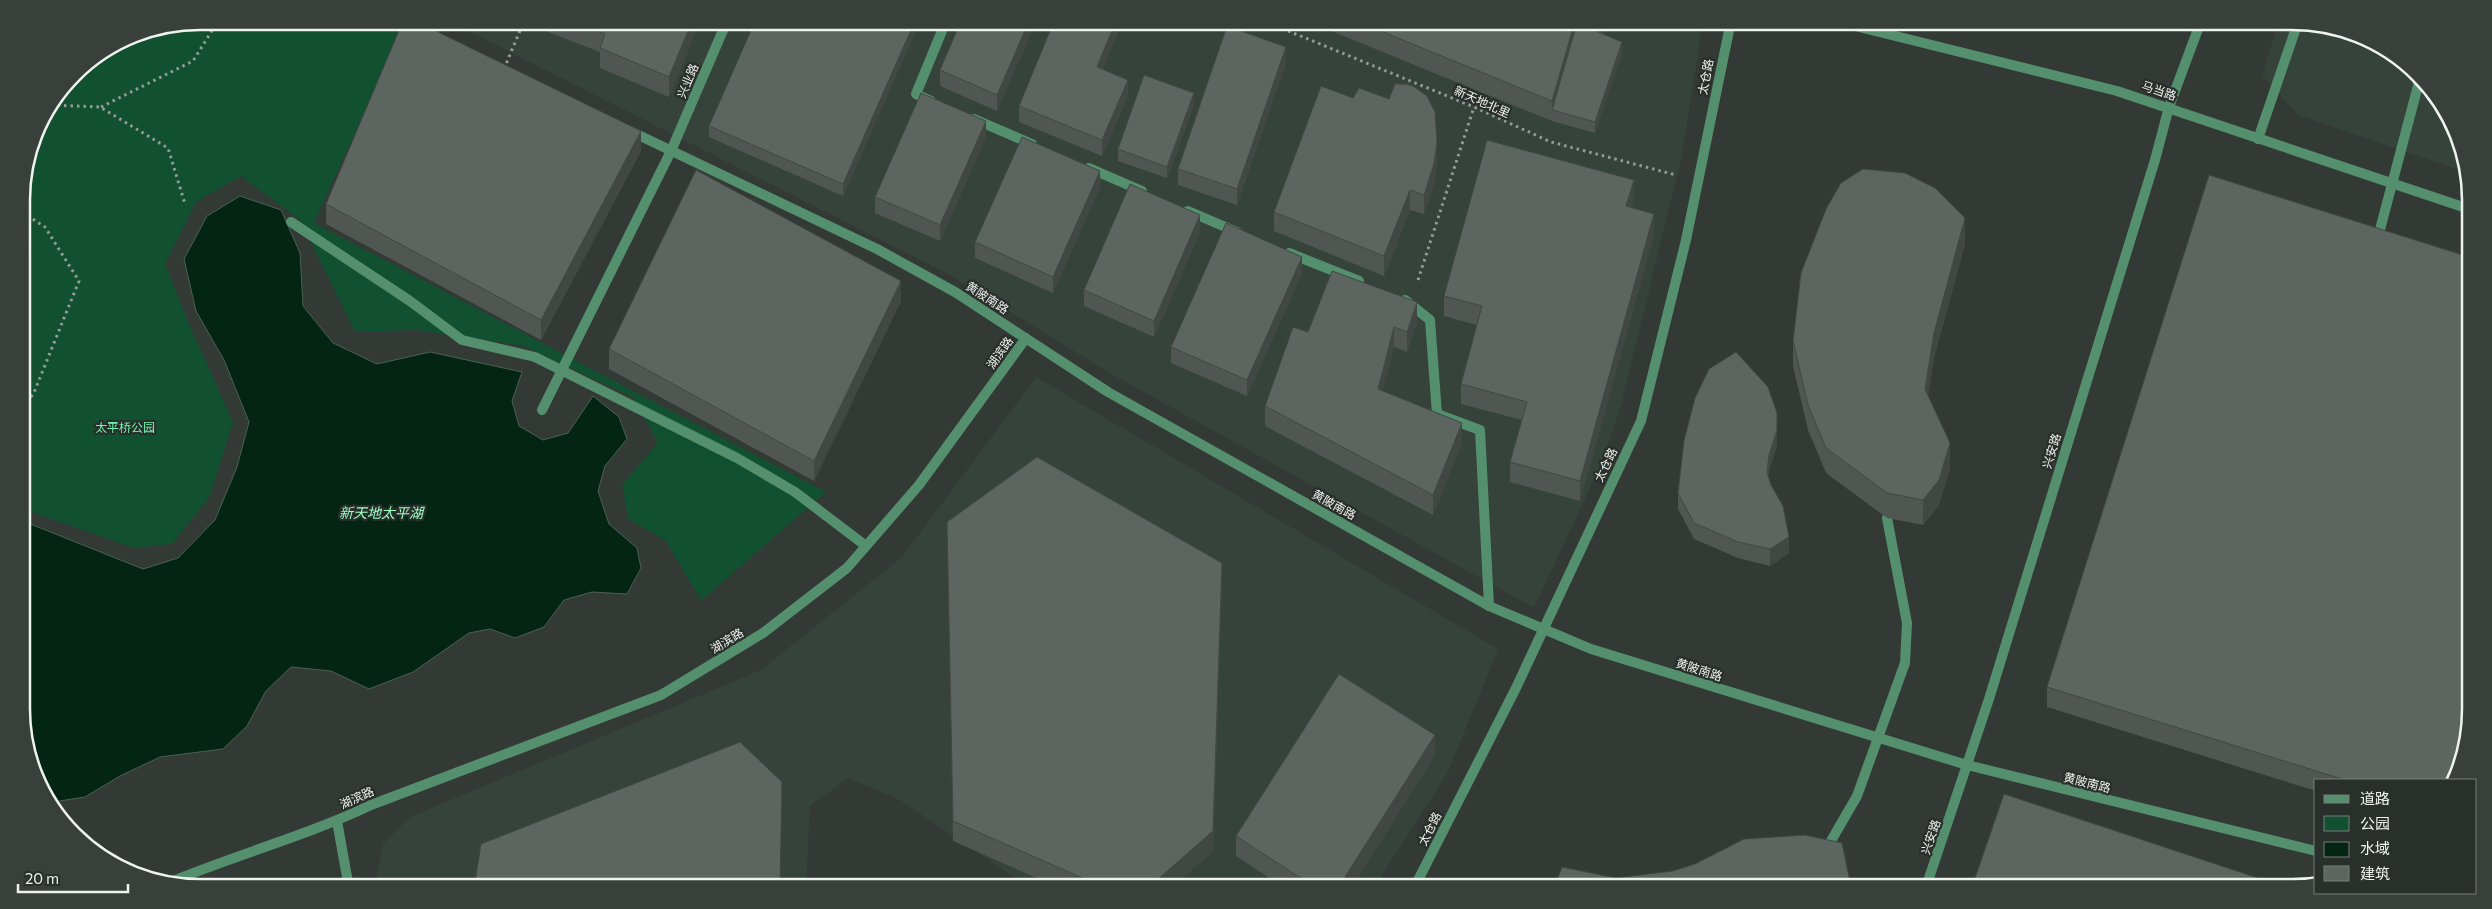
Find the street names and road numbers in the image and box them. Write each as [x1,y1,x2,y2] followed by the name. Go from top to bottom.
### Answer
[1695,58,1715,96] street label: 太仓路
[674,61,701,100] street label: 兴业路
[2140,78,2179,103] street label: 马当路
[1452,82,1513,120] street label: 新天地北里
[964,278,1011,316] street label: 黄陂南路
[983,334,1015,371] street label: 湖滨路
[2039,431,2063,470] street label: 兴安路
[1591,445,1619,484] street label: 太仓路
[1310,486,1359,522] street label: 黄陂南路
[707,625,746,655] street label: 湖滨路
[1674,655,1724,683] street label: 黄陂南路
[2062,769,2112,795] street label: 黄陂南路
[337,783,376,811] street label: 湖滨路
[1415,809,1444,848] street label: 太仓路
[1918,817,1943,856] street label: 兴安路

